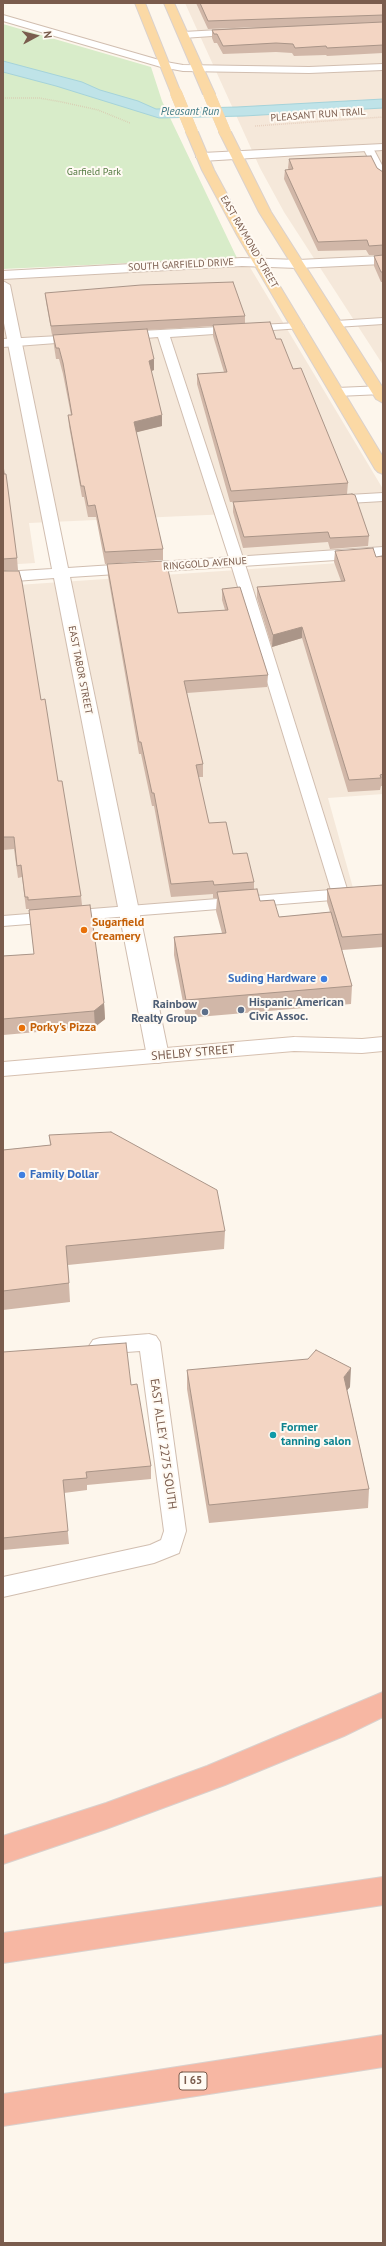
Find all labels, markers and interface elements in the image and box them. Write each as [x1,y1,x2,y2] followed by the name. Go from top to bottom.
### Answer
[16,16,56,56] north arrow
[41,30,55,39] text: N
[161,105,219,119] water label: Pleasant Run
[270,106,366,124] street label: PLEASANT RUN TRAIL
[67,166,121,178] park label: Garfield Park
[218,194,280,290] street label: EAST RAYMOND STREET
[128,256,234,274] street label: SOUTH GARFIELD DRIVE
[163,555,247,573] street label: RINGGOLD AVENUE
[66,625,94,715] street label: EAST TABOR STREET
[92,916,144,944] place label: Sugarfield Creamery
[79,925,89,935] marker: Sugarfield Creamery
[228,972,316,986] place label: Suding Hardware
[319,974,329,984] marker: Suding Hardware
[249,996,344,1024] place label: Hispanic American Civic Assoc.
[131,998,197,1026] place label: Rainbow Realty Group
[236,1005,246,1015] marker: Hispanic American Civic Assoc.
[200,1007,210,1017] marker: Rainbow Realty Group
[30,1021,96,1035] place label: Porky's Pizza
[17,1023,27,1033] marker: Porky's Pizza
[151,1042,235,1064] street label: SHELBY STREET
[30,1168,99,1182] place label: Family Dollar
[17,1170,27,1180] marker: Family Dollar
[147,1378,179,1510] street label: EAST ALLEY 2275 SOUTH
[281,1421,351,1449] place label: Former tanning salon
[268,1430,278,1440] marker: Former tanning salon
[179,2072,207,2090] road number: I 65

